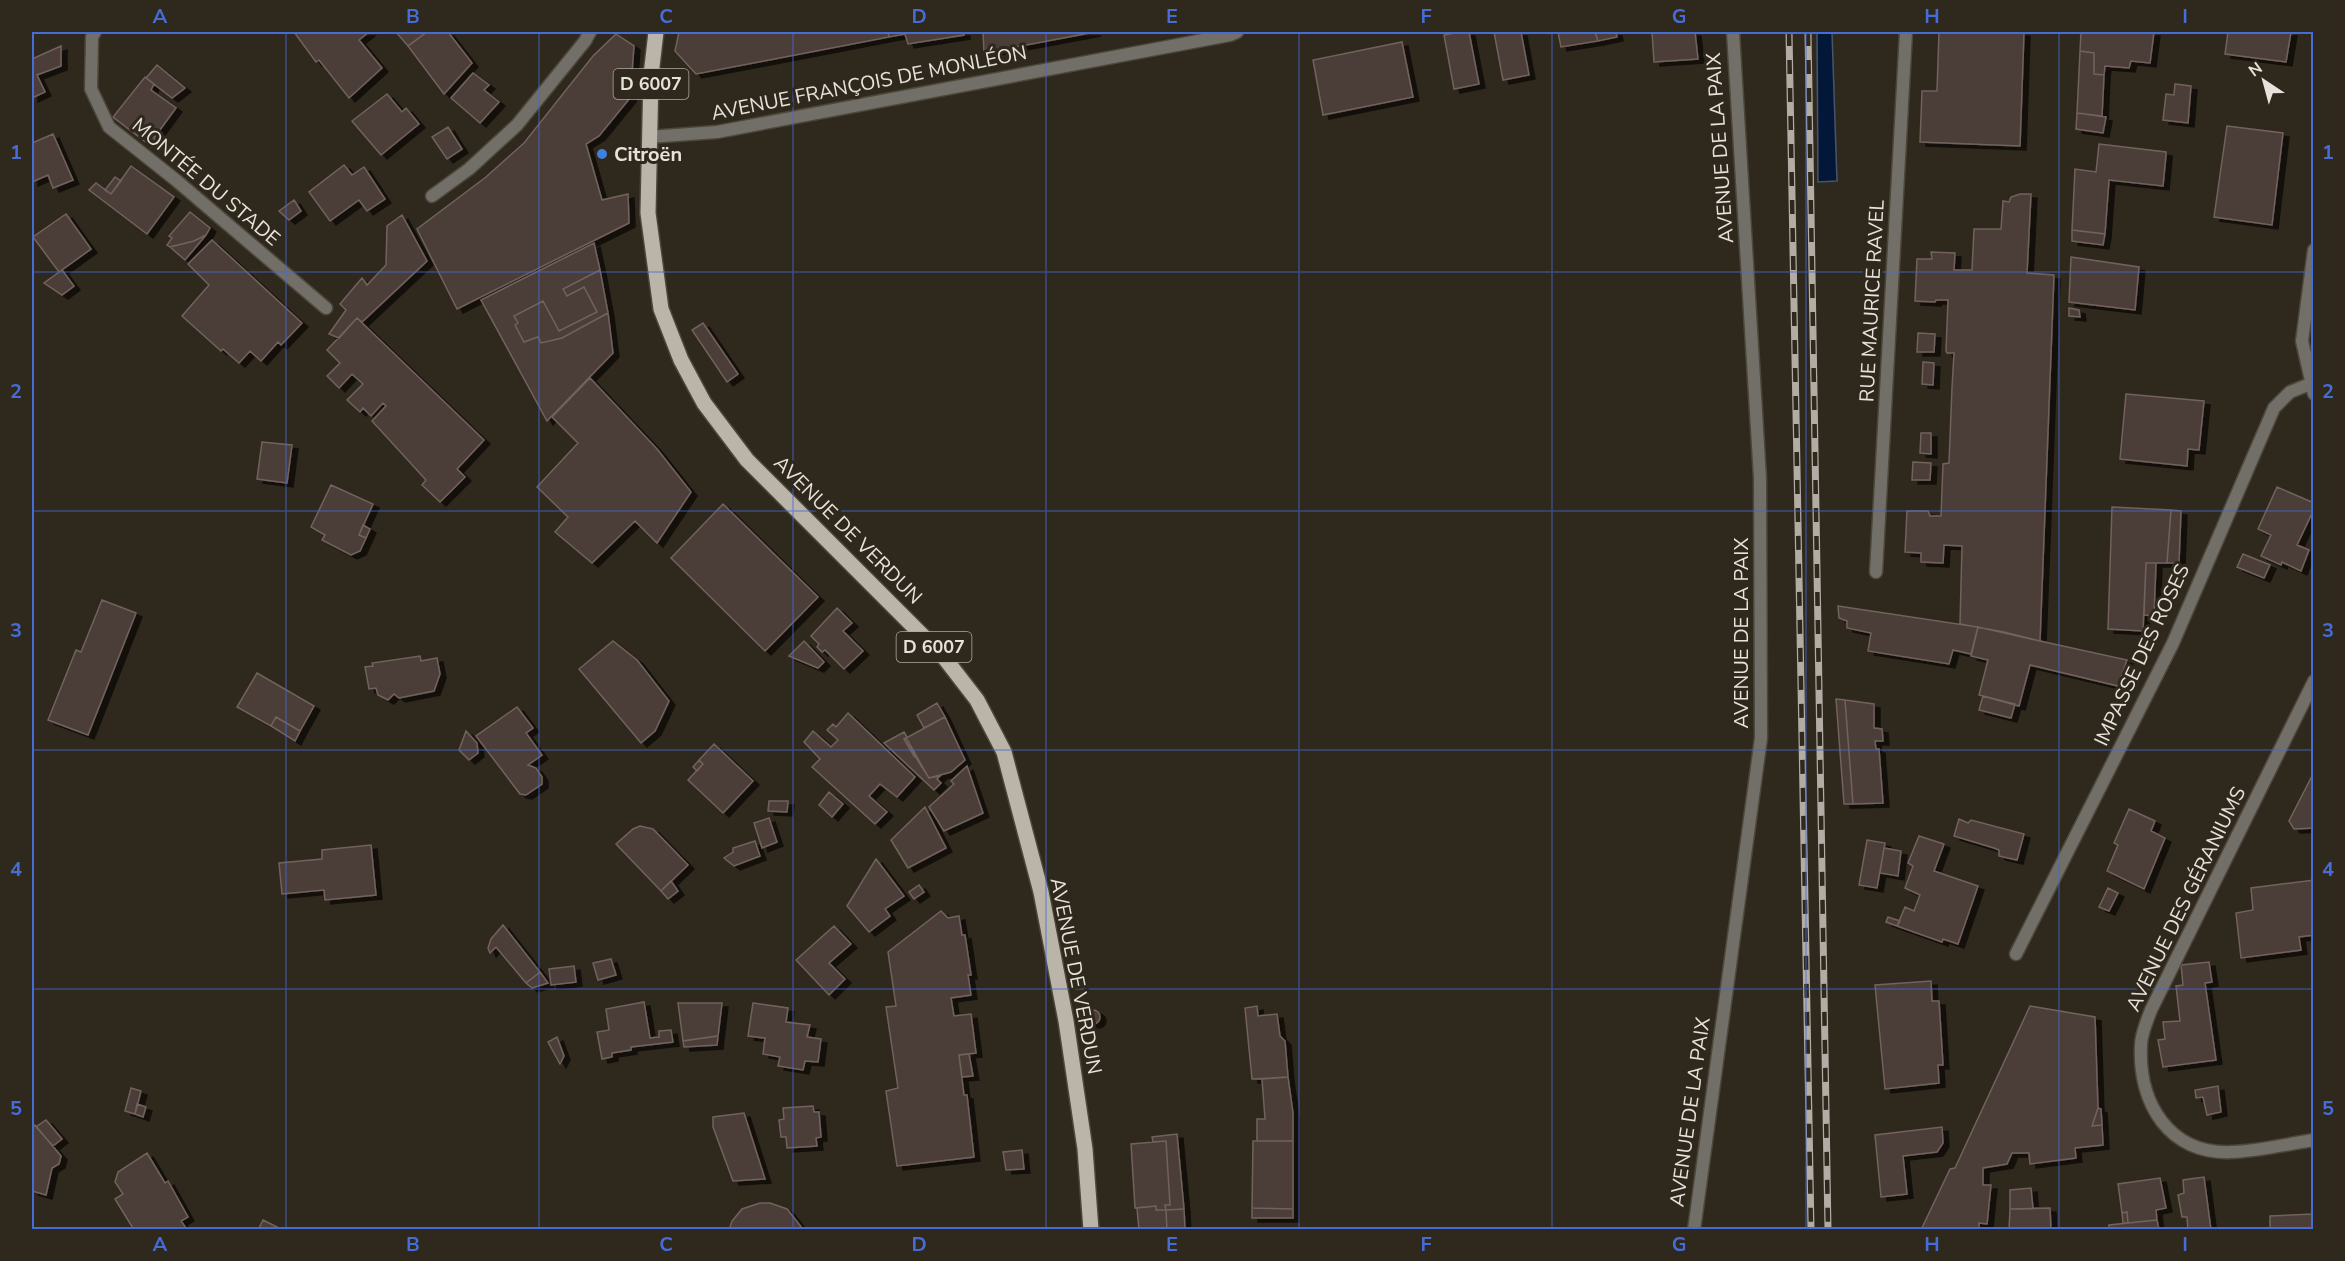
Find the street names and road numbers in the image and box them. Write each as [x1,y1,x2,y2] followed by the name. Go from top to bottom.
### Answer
[709,39,1029,127] street label: AVENUE FRANÇOIS DE MONLÉON
[1700,52,1740,244] street label: AVENUE DE LA PAIX
[614,69,688,99] road number: D 6007
[126,112,286,252] street label: MONTÉE DU STADE
[1853,199,1891,403] street label: RUE MAURICE RAVEL
[768,450,928,610] street label: AVENUE DE VERDUN
[1728,538,1755,728] street label: AVENUE DE LA PAIX
[2088,560,2196,750] street label: IMPASSE DES ROSES
[896,632,972,662] road number: D 6007
[2120,782,2252,1016] street label: AVENUE DES GÉRANIUMS
[1044,875,1108,1077] street label: AVENUE DE VERDUN
[1663,1016,1717,1208] street label: AVENUE DE LA PAIX

